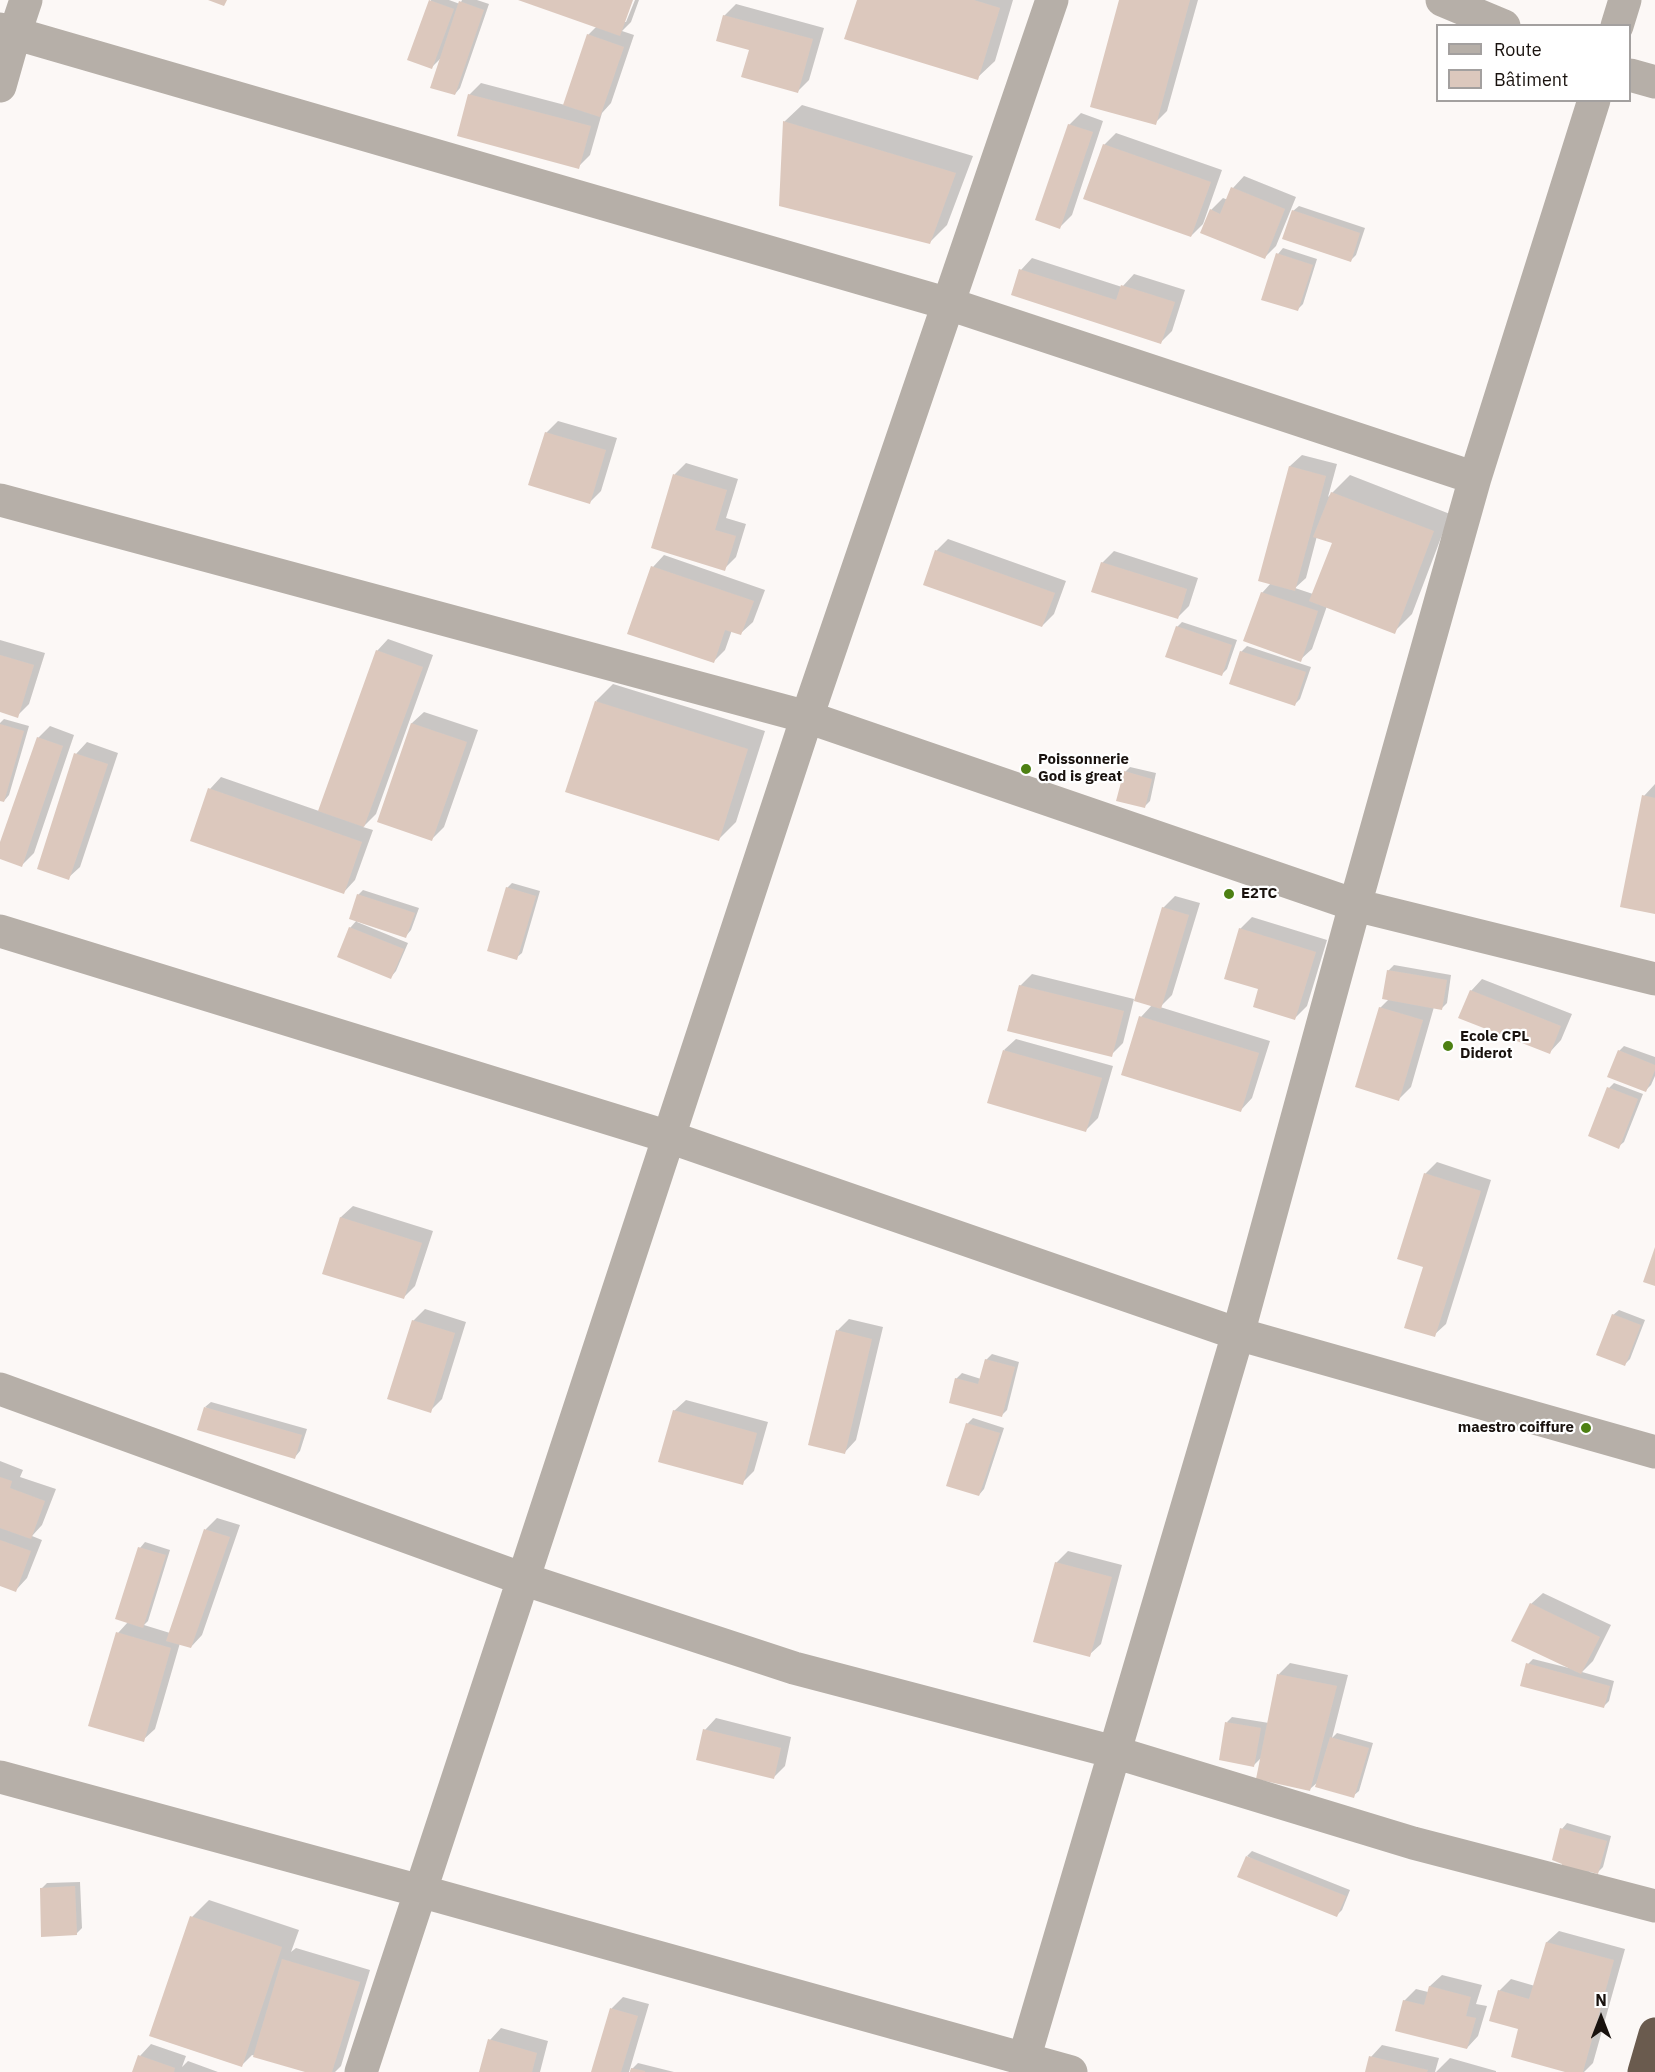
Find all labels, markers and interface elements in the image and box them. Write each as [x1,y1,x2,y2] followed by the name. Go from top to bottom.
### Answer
[1436,24,1631,102] legend
[1494,38,1542,61] text: Route
[1494,68,1568,91] text: Bâtiment
[1038,751,1129,786] place label: Poissonnerie God is great
[1019,762,1033,776] marker: Poissonnerie God is great
[1241,885,1277,903] place label: E2TC
[1222,887,1236,901] marker: E2TC
[1460,1028,1529,1063] place label: Ecole CPL Diderot
[1441,1039,1455,1053] marker: Ecole CPL Diderot
[1458,1419,1574,1437] place label: maestro coiffure
[1579,1421,1593,1435] marker: maestro coiffure
[1571,1988,1631,2048] north arrow
[1595,1990,1607,2010] text: N

